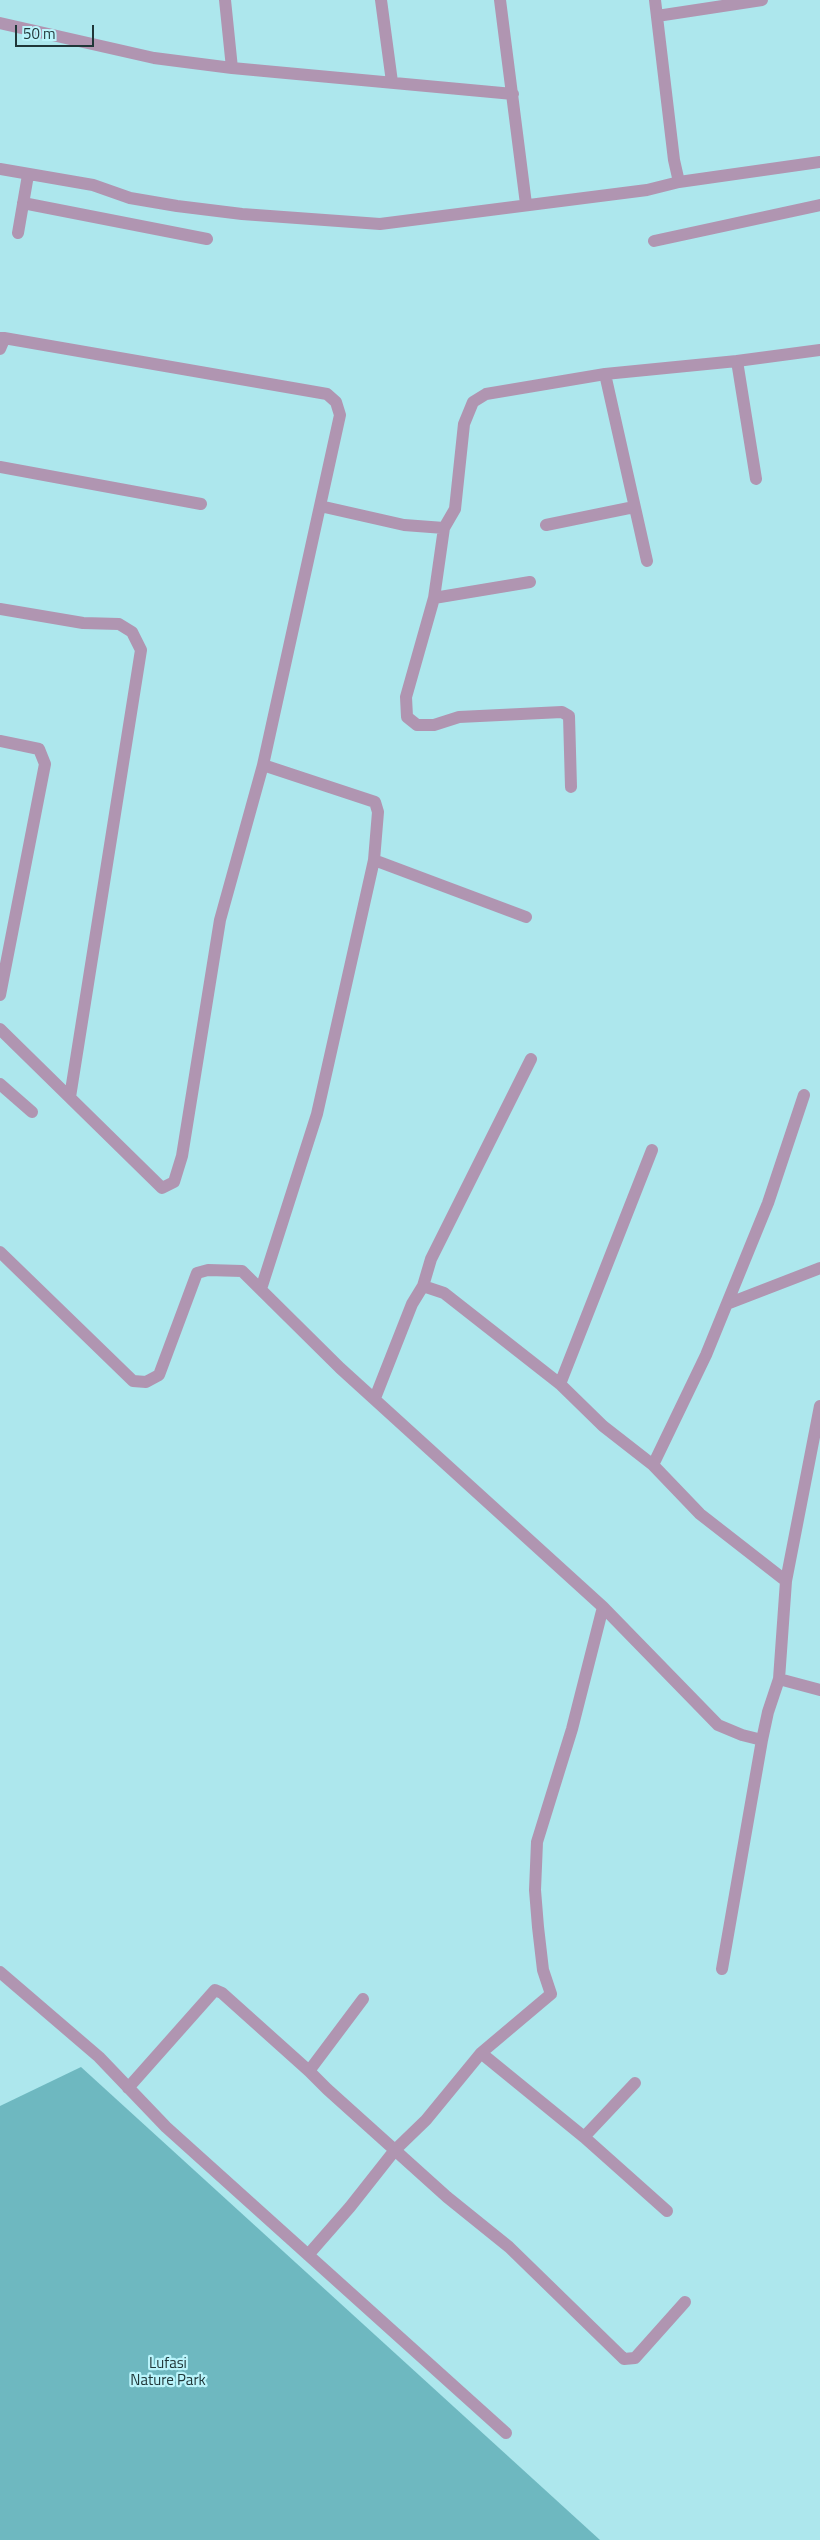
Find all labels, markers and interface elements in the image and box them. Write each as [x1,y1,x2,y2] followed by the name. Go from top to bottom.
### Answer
[18,15,96,47] scale bar
[23,22,56,45] text: 50 m
[130,2355,206,2390] park label: Lufasi Nature Park

